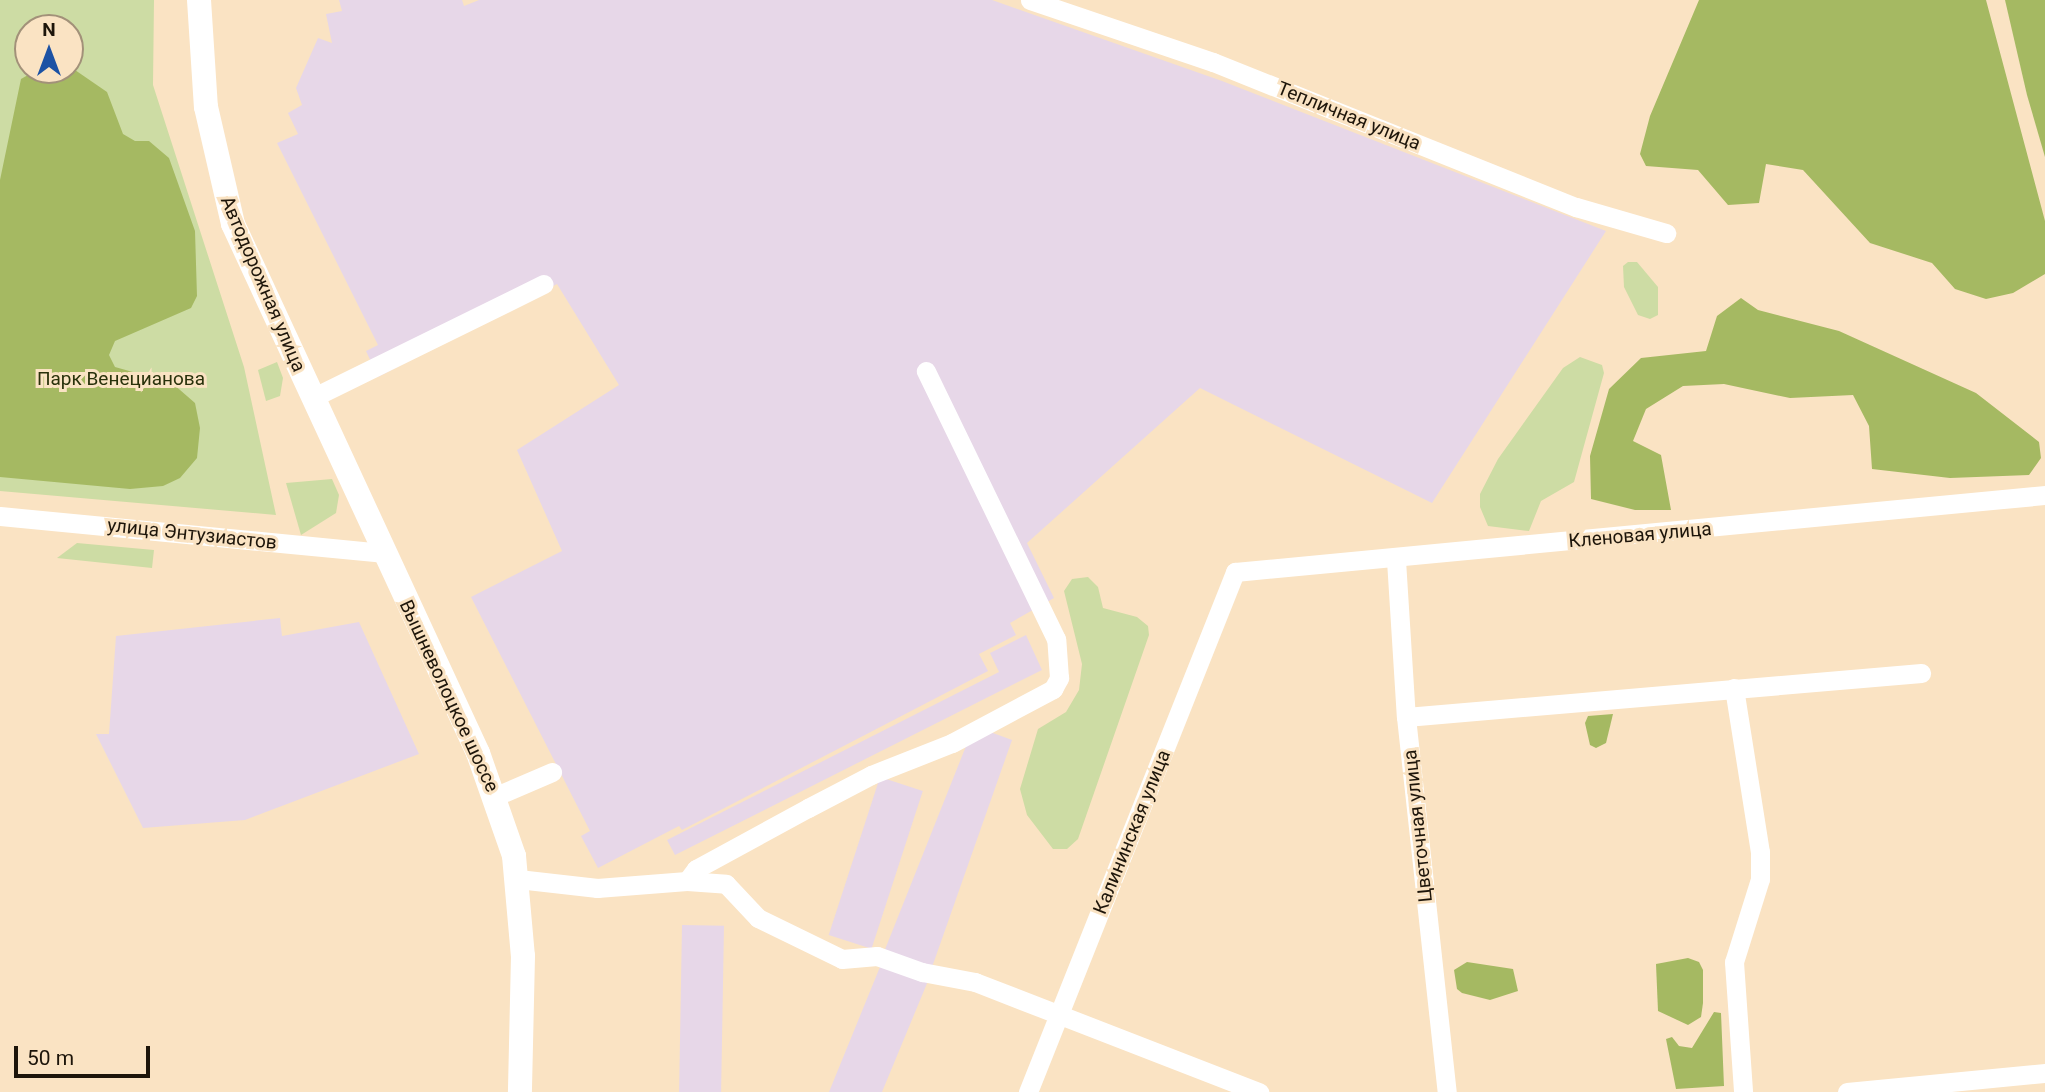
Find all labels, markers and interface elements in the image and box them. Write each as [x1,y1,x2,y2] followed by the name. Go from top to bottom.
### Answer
[14,14,84,84] north arrow
[42,18,56,41] text: N
[1274,77,1424,155] street label: Тепличная улица
[216,193,310,375] street label: Автодорожная улица
[37,368,205,390] park label: Парк Венецианова
[106,514,278,554] street label: улица Энтузиастов
[1568,517,1712,553] street label: Кленовая улица
[394,596,504,796] street label: Вышневолоцкое шоссе
[1089,746,1175,918] street label: Калининская улица
[1399,749,1437,903] street label: Цветочная улица
[18,1032,154,1076] scale bar
[27,1046,74,1070] text: 50 m

